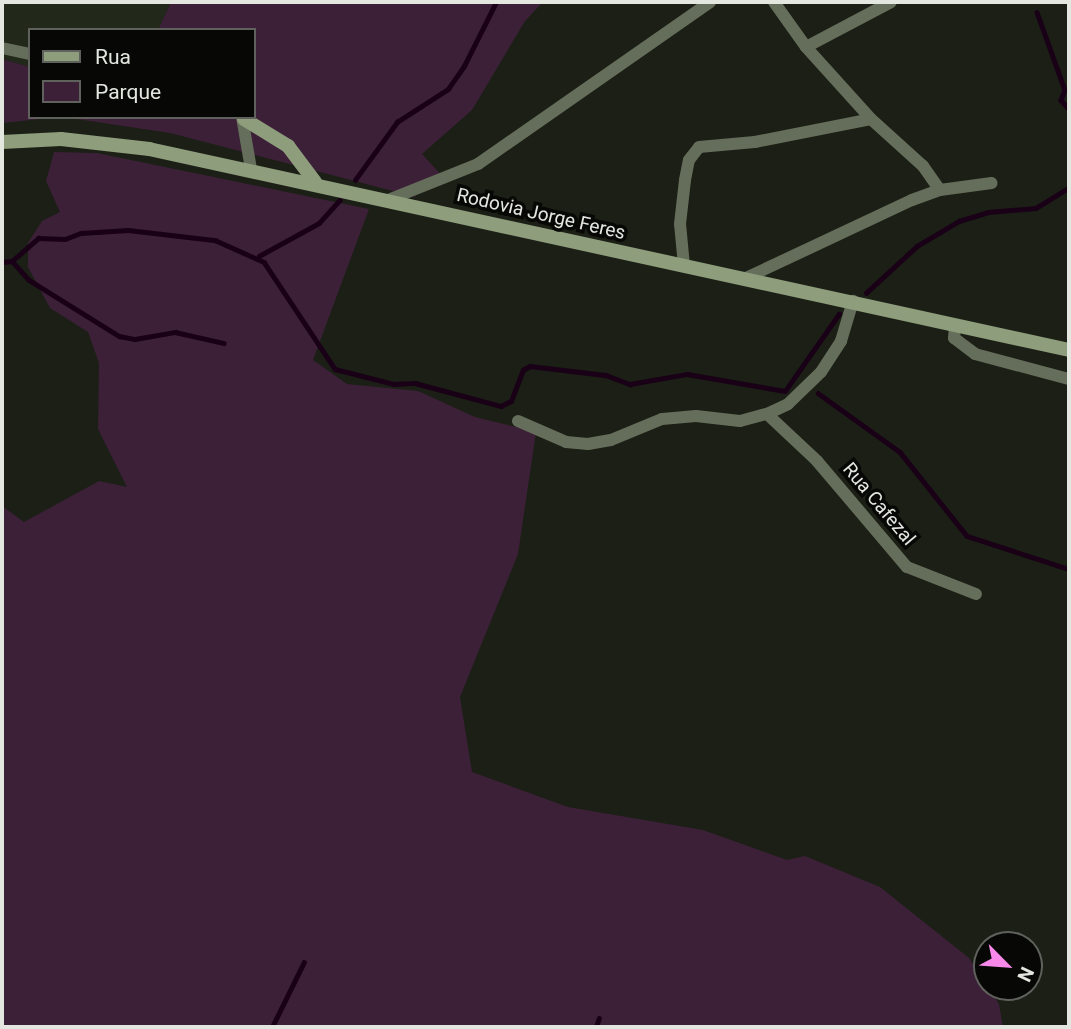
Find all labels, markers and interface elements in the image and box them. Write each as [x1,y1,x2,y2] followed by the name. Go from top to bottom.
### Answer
[28,28,256,119] legend
[95,45,131,69] text: Rua
[95,80,161,104] text: Parque
[454,184,628,244] street label: Rodovia Jorge Feres
[838,458,920,550] street label: Rua Cafezal
[973,931,1043,1001] north arrow
[1012,963,1039,985] text: N

